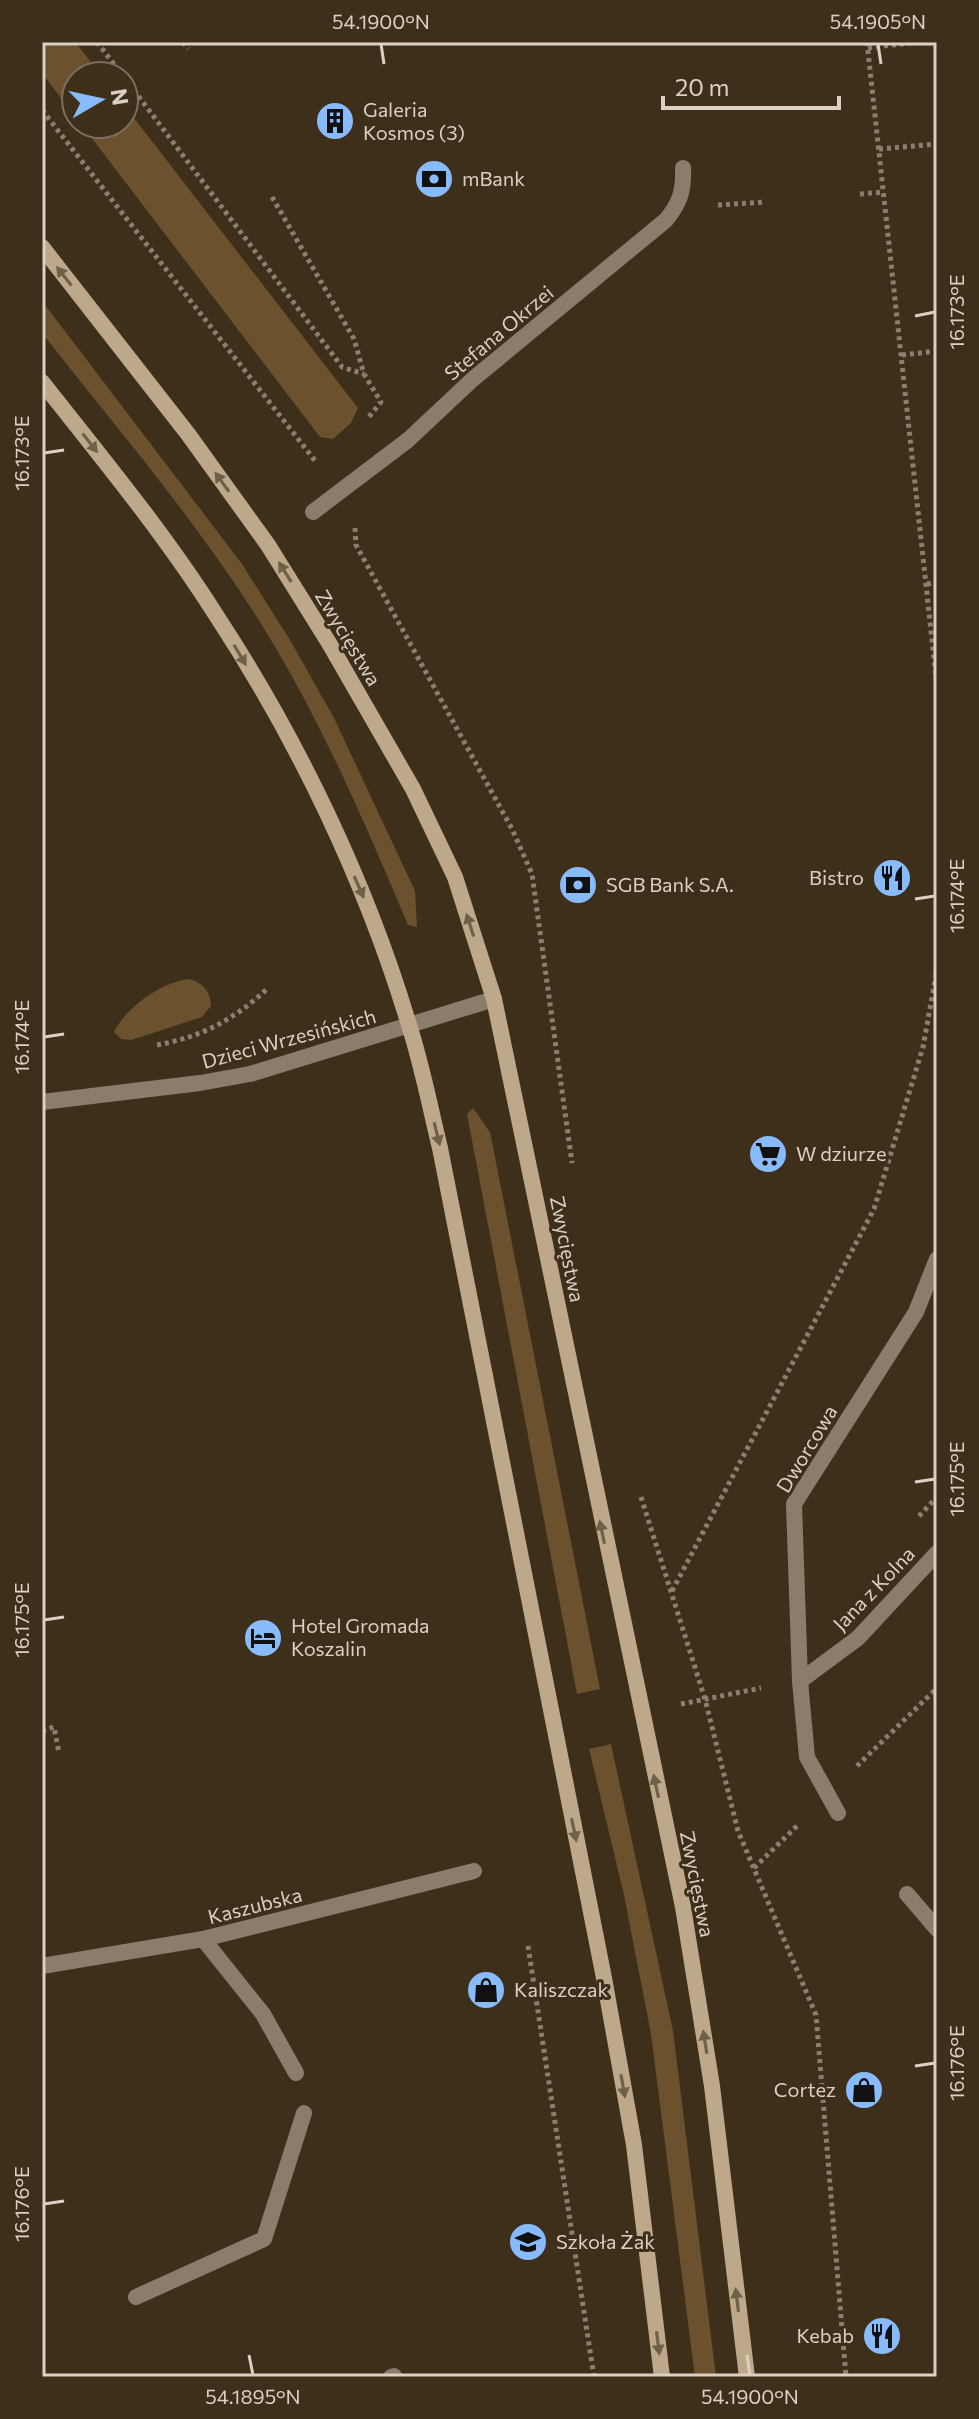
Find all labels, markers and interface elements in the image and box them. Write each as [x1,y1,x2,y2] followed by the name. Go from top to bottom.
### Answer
[332,9,430,33] text: 54.1900°N
[830,9,926,33] text: 54.1905°N
[60,60,140,140] north arrow
[663,60,839,110] scale bar
[675,72,729,101] text: 20 m
[106,87,135,107] text: N
[363,97,465,144] place label: Galeria Kosmos (3)
[314,100,356,142] building icon: Galeria Kosmos (3)
[413,158,455,200] bank icon: mBank
[462,166,525,190] place label: mBank
[56,266,73,286] one-way arrow
[944,274,968,350] text: 16.173°E
[439,280,558,385] street label: Stefana Okrzei
[9,415,33,491] text: 16.173°E
[81,433,98,453] one-way arrow
[215,472,231,492] one-way arrow
[277,561,292,582] one-way arrow
[311,585,387,690] street label: Zwycięstwa
[233,644,247,666] one-way arrow
[871,857,913,899] restaurant icon: Bistro
[944,859,968,933] text: 16.174°E
[557,864,599,906] bank icon: SGB Bank S.A.
[809,865,864,889] place label: Bistro
[606,872,734,896] place label: SGB Bank S.A.
[352,875,365,898] one-way arrow
[464,912,476,936] one-way arrow
[9,1000,33,1074] text: 16.174°E
[199,1003,378,1073] street label: Dzieci Wrzesińskich
[431,1122,443,1147] one-way arrow
[747,1133,789,1175] supermarket icon: W dziurze
[796,1141,886,1165] place label: W dziurze
[546,1194,590,1304] street label: Zwycięstwa
[771,1400,842,1497] street label: Dworcowa
[944,1441,968,1517] text: 16.175°E
[595,1519,608,1544] one-way arrow
[827,1541,919,1635] street label: Jana z Kolna
[9,1582,33,1658] text: 16.175°E
[291,1613,429,1660] place label: Hotel Gromada Koszalin
[242,1617,284,1659] hotel icon: Hotel Gromada Koszalin
[649,1774,662,1799] one-way arrow
[569,1818,581,1843] one-way arrow
[676,1829,720,1939] street label: Zwycięstwa
[205,1882,304,1928] street label: Kaszubska
[465,1969,507,2011] shop icon: Kaliszczak
[514,1977,608,2001] place label: Kaliszczak
[944,2025,968,2101] text: 16.176°E
[698,2029,711,2054] one-way arrow
[843,2069,885,2111] shop icon: Cortez
[618,2074,630,2099] one-way arrow
[774,2077,836,2101] place label: Cortez
[9,2166,33,2242] text: 16.176°E
[507,2221,549,2263] school or university icon: Szkoła Żak
[556,2229,655,2253] place label: Szkoła Żak
[731,2287,744,2312] one-way arrow
[861,2315,903,2357] restaurant icon: Kebab
[797,2323,854,2347] place label: Kebab
[652,2331,665,2356] one-way arrow
[205,2384,301,2408] text: 54.1895°N
[701,2384,799,2408] text: 54.1900°N

